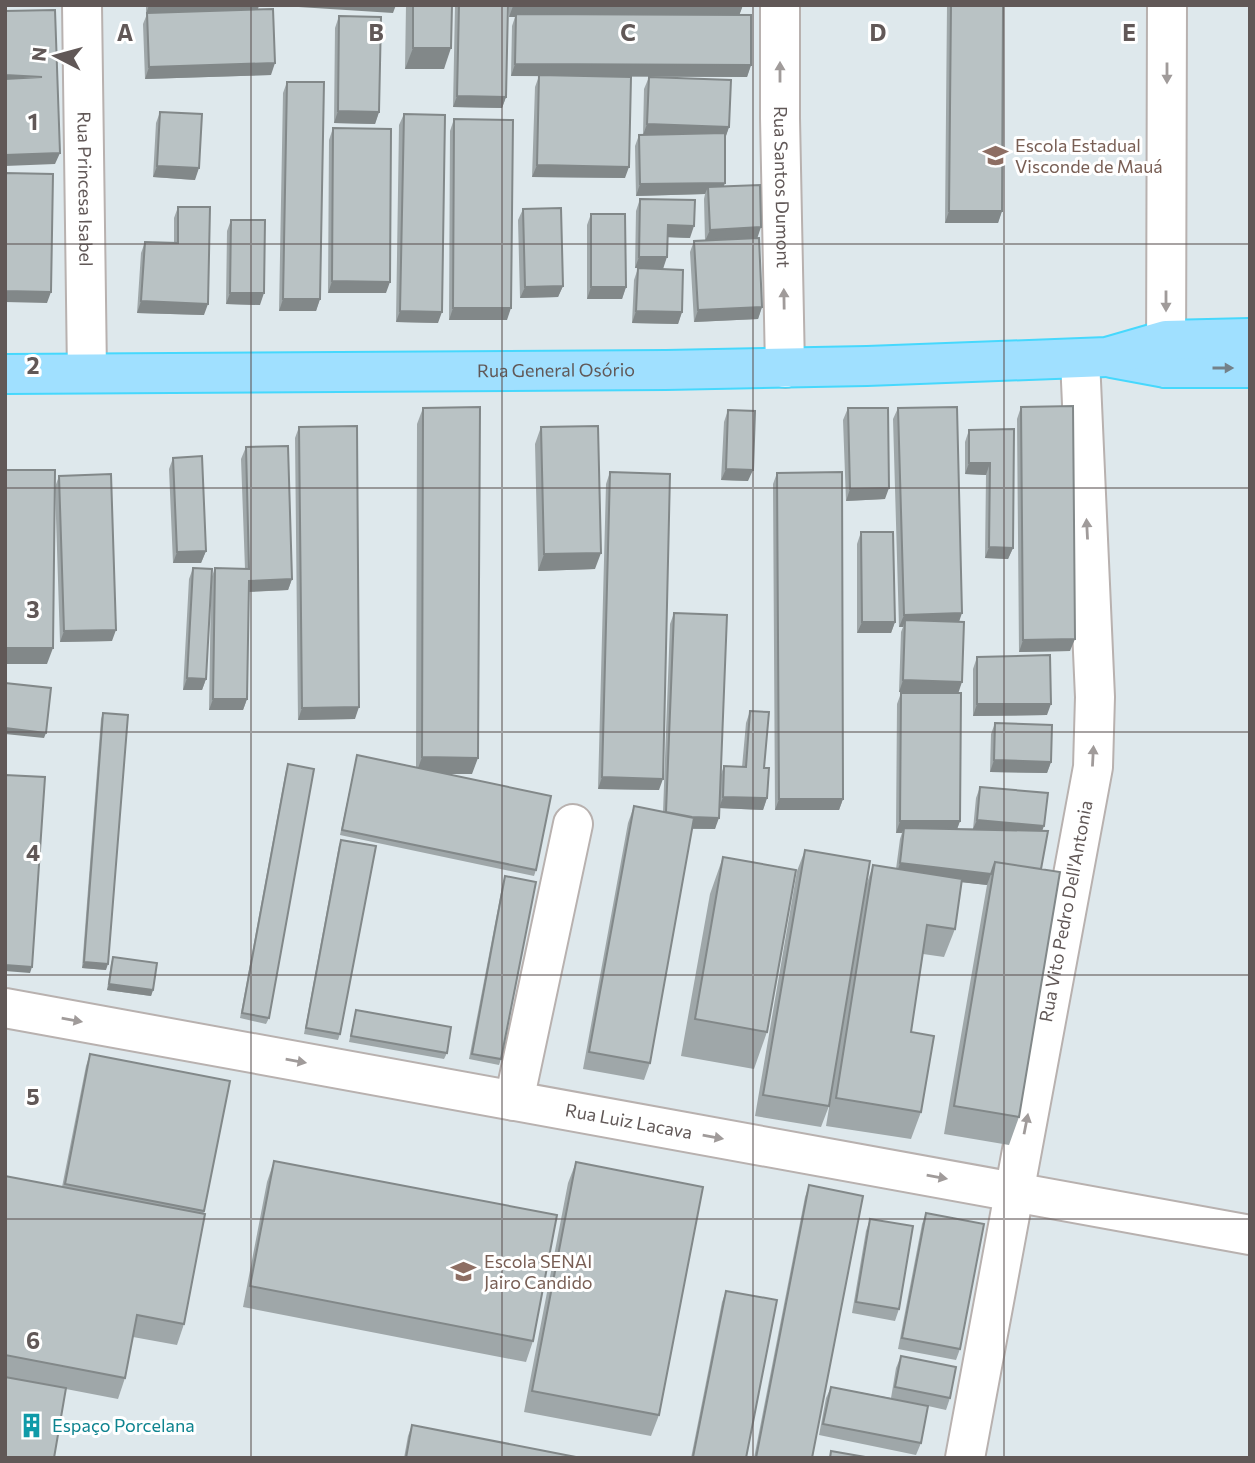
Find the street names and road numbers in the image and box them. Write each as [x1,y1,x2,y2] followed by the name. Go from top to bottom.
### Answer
[770,106,795,268] street label: Rua Santos Dumont
[73,111,98,267] street label: Rua Princesa Isabel
[477,358,635,381] street label: Rua General Osório
[1034,798,1097,1024] street label: Rua Vito Pedro Dell'Antonia
[564,1098,694,1143] street label: Rua Luiz Lacava

